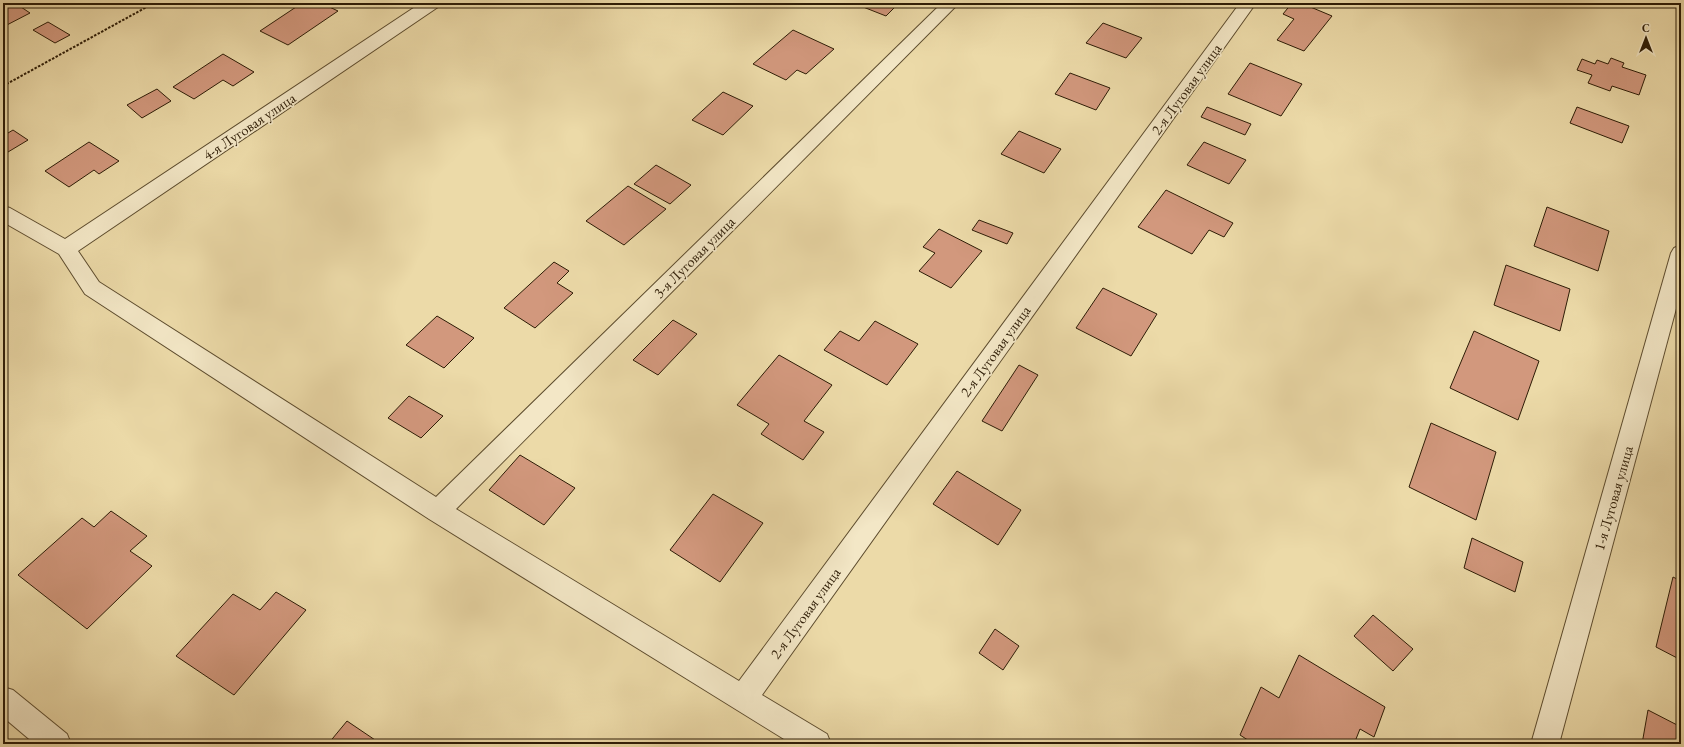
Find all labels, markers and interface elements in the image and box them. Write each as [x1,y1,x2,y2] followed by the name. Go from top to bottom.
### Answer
[1626,18,1666,58] north arrow
[1642,21,1650,35] text: С
[1147,40,1225,138] street label: 2-я Луговая улица
[199,88,299,164] street label: 4-я Луговая улица
[649,212,739,302] street label: 3-я Луговая улица
[956,302,1034,400] street label: 2-я Луговая улица
[1589,443,1637,553] street label: 1-я Луговая улица
[766,564,844,662] street label: 2-я Луговая улица

